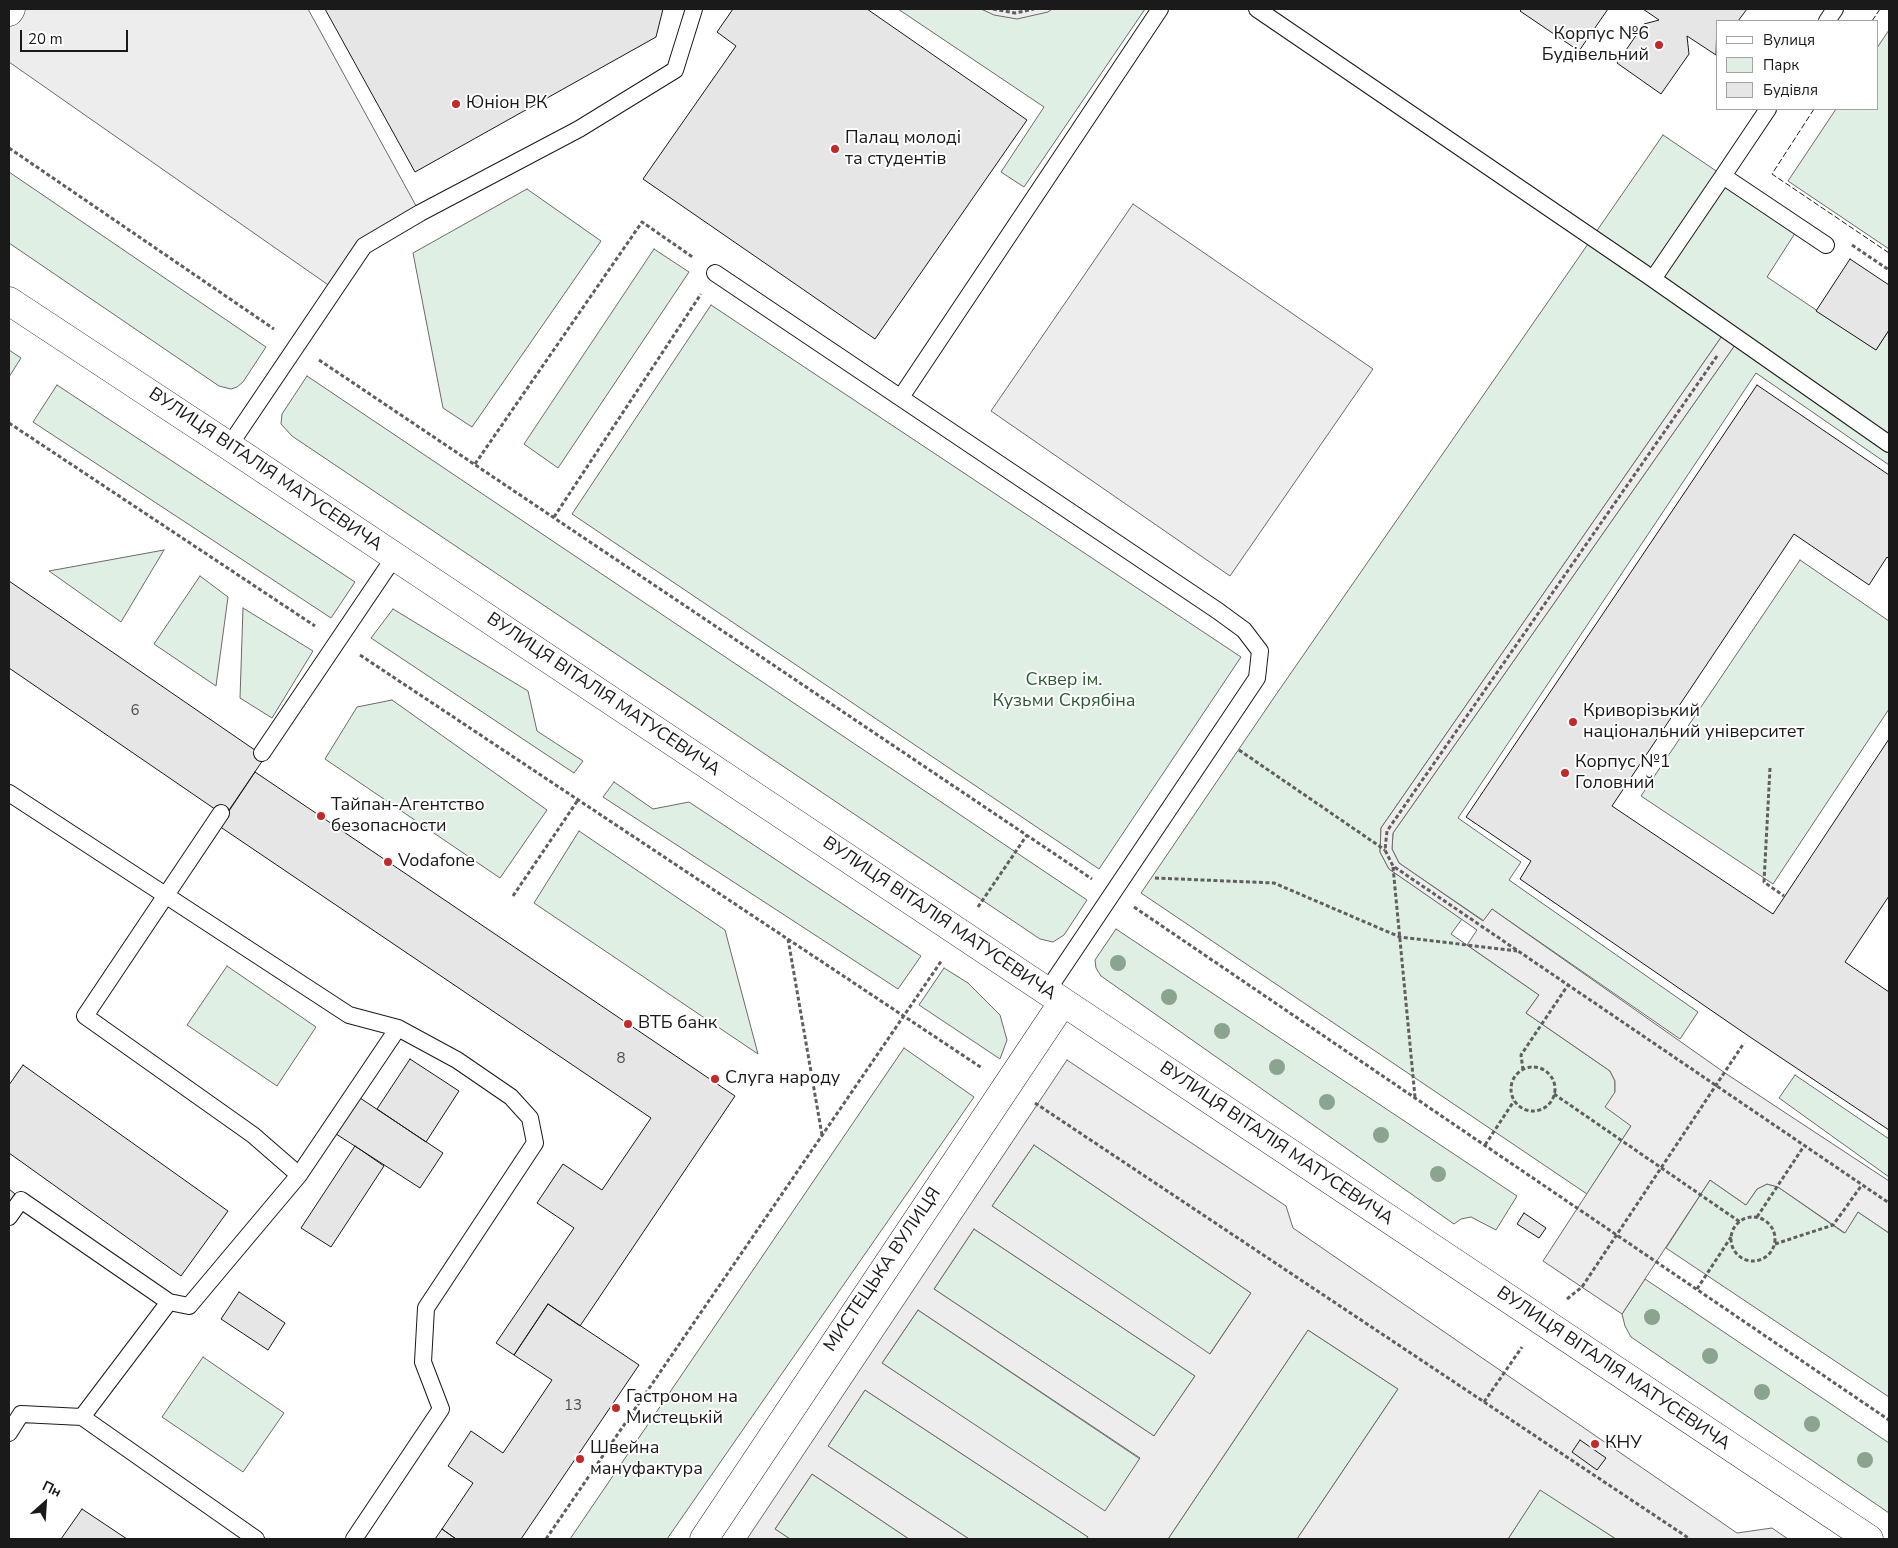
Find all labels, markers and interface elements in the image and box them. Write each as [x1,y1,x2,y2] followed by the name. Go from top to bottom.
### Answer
[22,20,130,52] scale bar
[1716,20,1878,110] legend
[1542,24,1649,66] place label: Корпус №6 Будівельний
[28,29,63,49] text: 20 m
[1763,30,1815,50] text: Вулиця
[1653,39,1665,51] marker: Корпус №6 Будівельний
[1763,55,1799,75] text: Парк
[1763,80,1818,100] text: Будівля
[466,93,547,115] place label: Юніон РК
[450,98,462,110] marker: Юніон РК
[845,128,961,170] place label: Палац молоді та студентів
[829,143,841,155] marker: Палац молоді та студентів
[144,384,386,556] street label: ВУЛИЦЯ ВІТАЛІЯ МАТУСЕВИЧА
[482,609,724,781] street label: ВУЛИЦЯ ВІТАЛІЯ МАТУСЕВИЧА
[993,670,1135,712] park label: Сквер ім. Кузьми Скрябіна
[1583,701,1804,744] place label: Криворізький національний університет
[131,702,139,720] house number: 6
[1567,716,1579,728] marker: Криворізький національний університет
[1575,752,1670,794] place label: Корпус №1 Головний
[1559,767,1571,779] marker: Корпус №1 Головний
[331,795,485,838] place label: Тайпан-Агентство безопасности
[315,810,327,822] marker: Тайпан-Агентство безопасности
[818,833,1060,1005] street label: ВУЛИЦЯ ВІТАЛІЯ МАТУСЕВИЧА
[398,851,475,873] place label: Vodafone
[382,856,394,868] marker: Vodafone
[638,1013,717,1035] place label: ВТБ банк
[622,1018,634,1030] marker: ВТБ банк
[617,1050,625,1068] house number: 8
[1155,1058,1397,1230] street label: ВУЛИЦЯ ВІТАЛІЯ МАТУСЕВИЧА
[725,1068,840,1090] place label: Слуга народу
[709,1073,721,1085] marker: Слуга народу
[820,1184,946,1356] street label: МИСТЕЦЬКА ВУЛИЦЯ
[1492,1283,1734,1455] street label: ВУЛИЦЯ ВІТАЛІЯ МАТУСЕВИЧА
[626,1387,738,1430] place label: Гастроном на Мистецькій
[564,1397,582,1415] house number: 13
[610,1402,622,1414] marker: Гастроном на Мистецькій
[1605,1433,1642,1455] place label: КНУ
[590,1438,703,1480] place label: Швейна мануфактура
[1589,1438,1601,1450] marker: КНУ
[574,1453,586,1465] marker: Швейна мануфактура
[39,1476,65,1502] text: Пн
[20,1478,70,1528] north arrow

